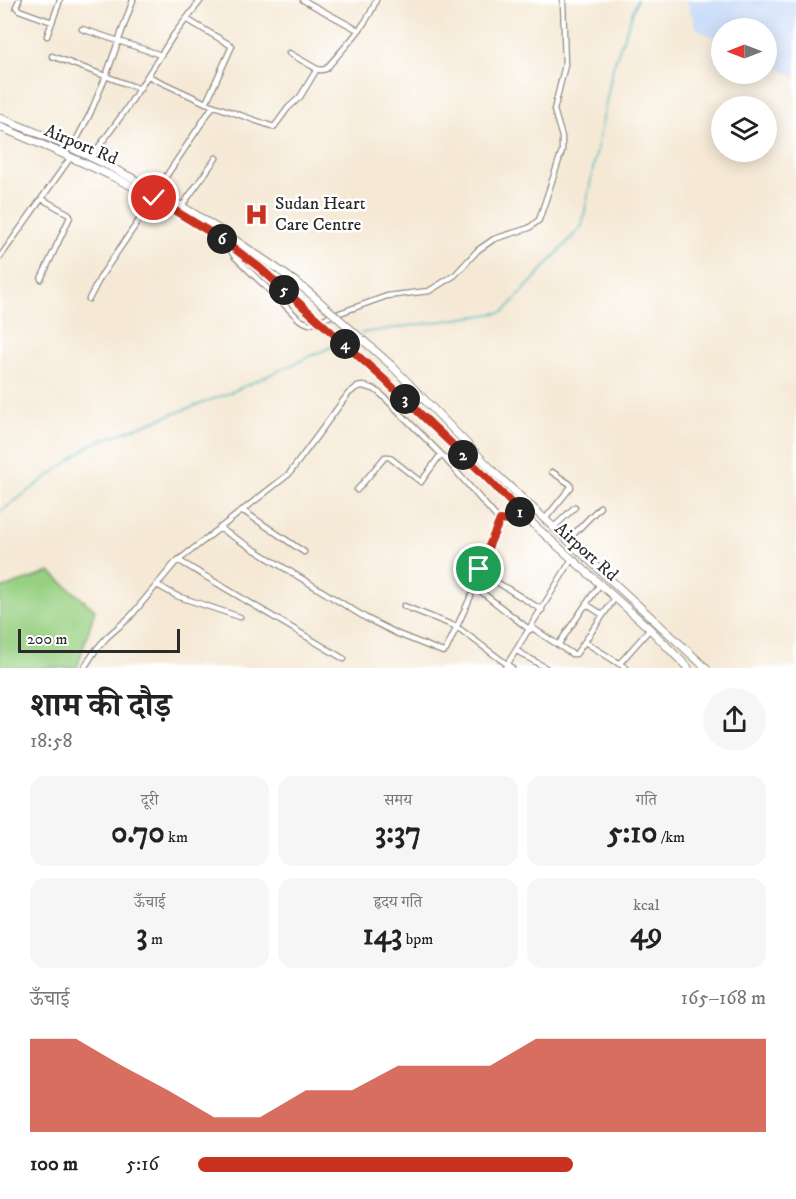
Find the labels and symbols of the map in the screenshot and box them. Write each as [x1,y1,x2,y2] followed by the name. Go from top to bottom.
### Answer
[711,18,777,84] north arrow
[41,120,121,170] street label: Airport Rd
[128,172,179,223] pin
[275,193,366,236] place label: Sudan Heart Care Centre
[244,201,270,227] hospital icon: Sudan Heart Care Centre
[207,224,237,254] pin: 6
[269,275,299,305] pin: 5
[330,329,360,359] pin: 4
[390,384,420,414] pin: 3
[448,440,478,470] pin: 2
[505,497,535,527] pin: 1
[550,518,622,586] street label: Airport Rd
[453,543,504,594] pin
[18,626,180,654] scale bar

